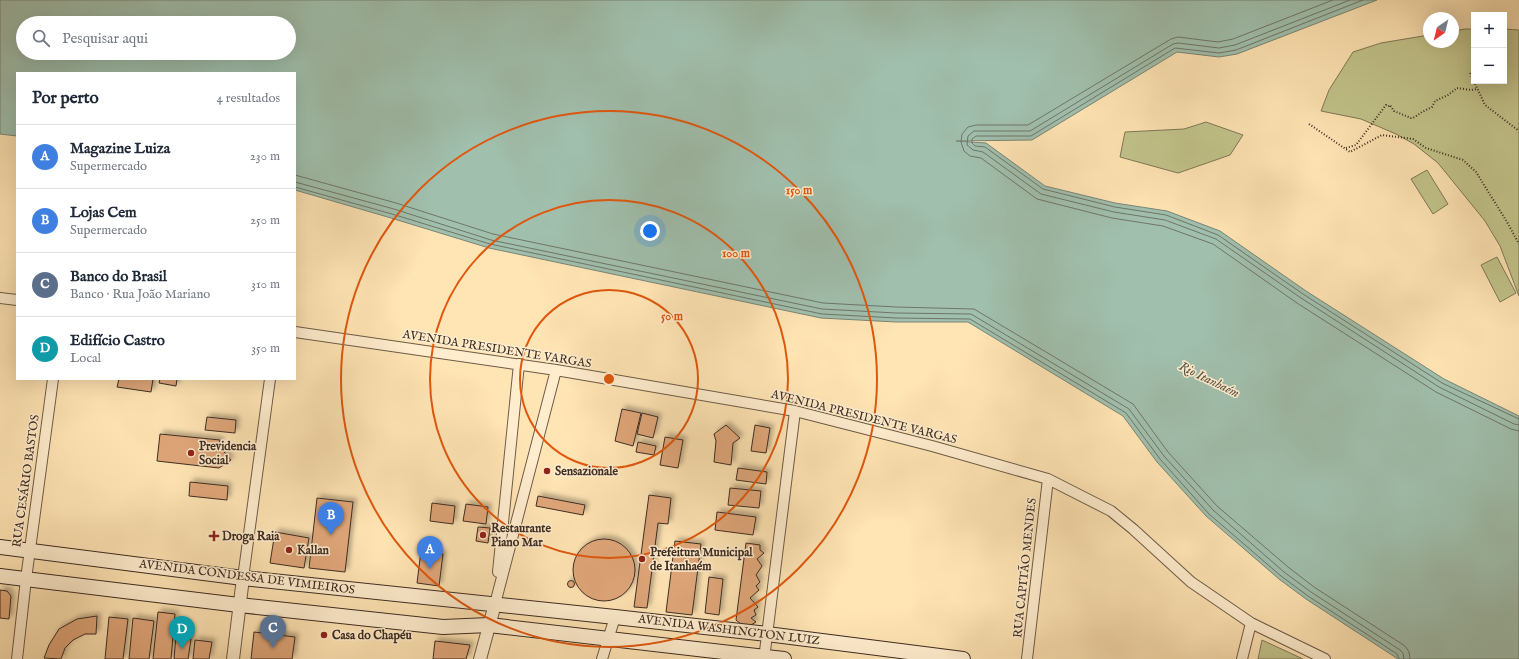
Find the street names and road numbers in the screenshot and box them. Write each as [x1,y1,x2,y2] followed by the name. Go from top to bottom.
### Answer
[401,327,592,371] street label: AVENIDA PRESIDENTE VARGAS
[769,386,958,447] street label: AVENIDA PRESIDENTE VARGAS
[8,414,43,548] street label: RUA CESÁRIO BASTOS
[1009,497,1040,639] street label: RUA CAPITÃO MENDES
[137,556,356,598] street label: AVENIDA CONDESSA DE VIMIEIROS
[636,611,821,649] street label: AVENIDA WASHINGTON LUIZ

